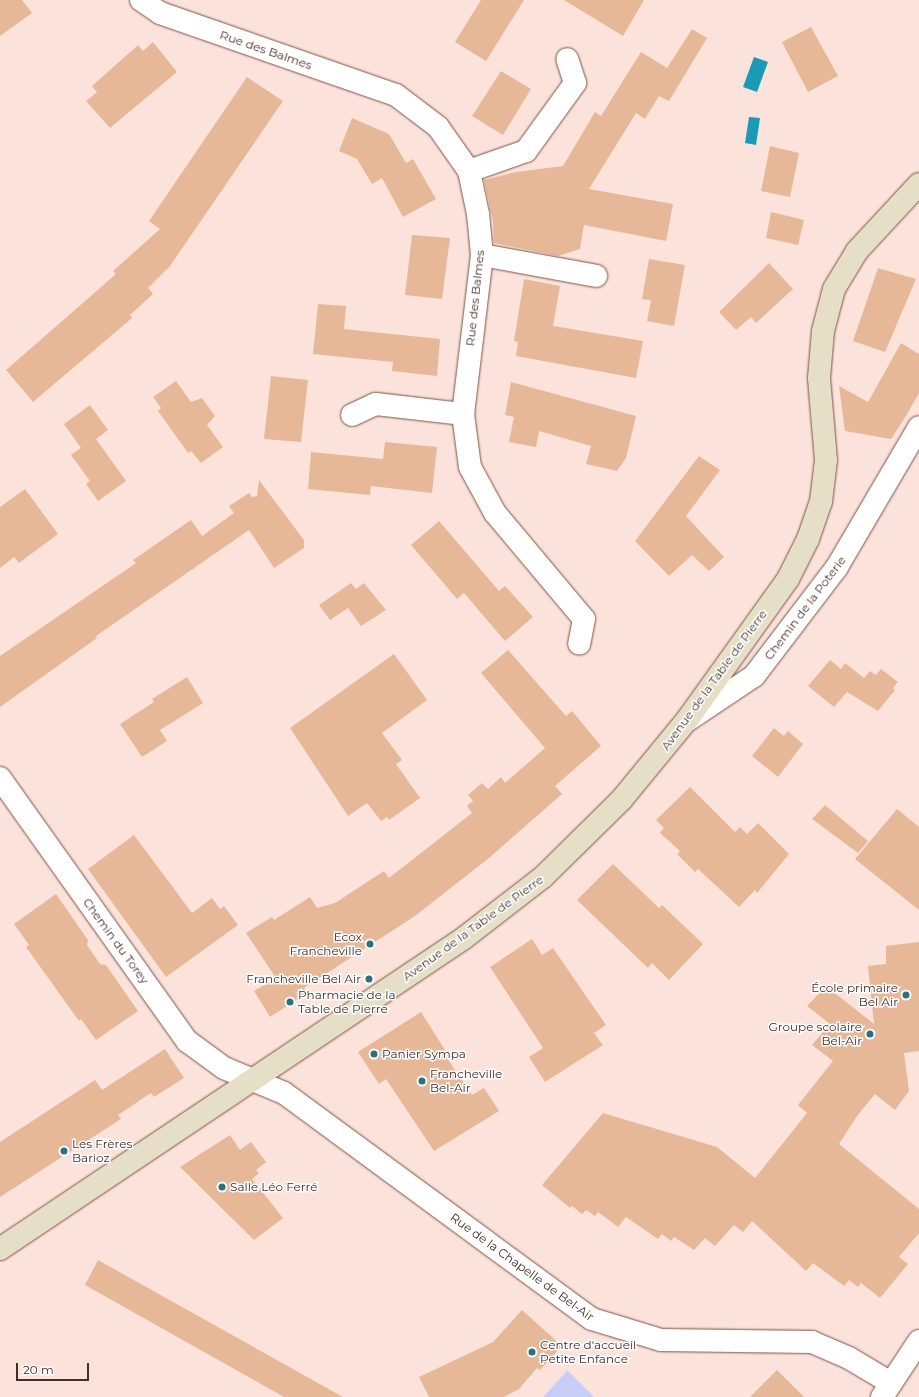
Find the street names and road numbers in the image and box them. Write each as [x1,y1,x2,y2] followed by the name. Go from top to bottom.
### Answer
[218,27,314,73] street label: Rue des Balmes
[463,249,487,347] street label: Rue des Balmes
[761,553,849,663] street label: Chemin de la Poterie
[658,607,770,753] street label: Avenue de la Table de Pierre
[400,872,546,984] street label: Avenue de la Table de Pierre
[80,895,152,987] street label: Chemin du Torey
[447,1210,597,1324] street label: Rue de la Chapelle de Bel-Air

